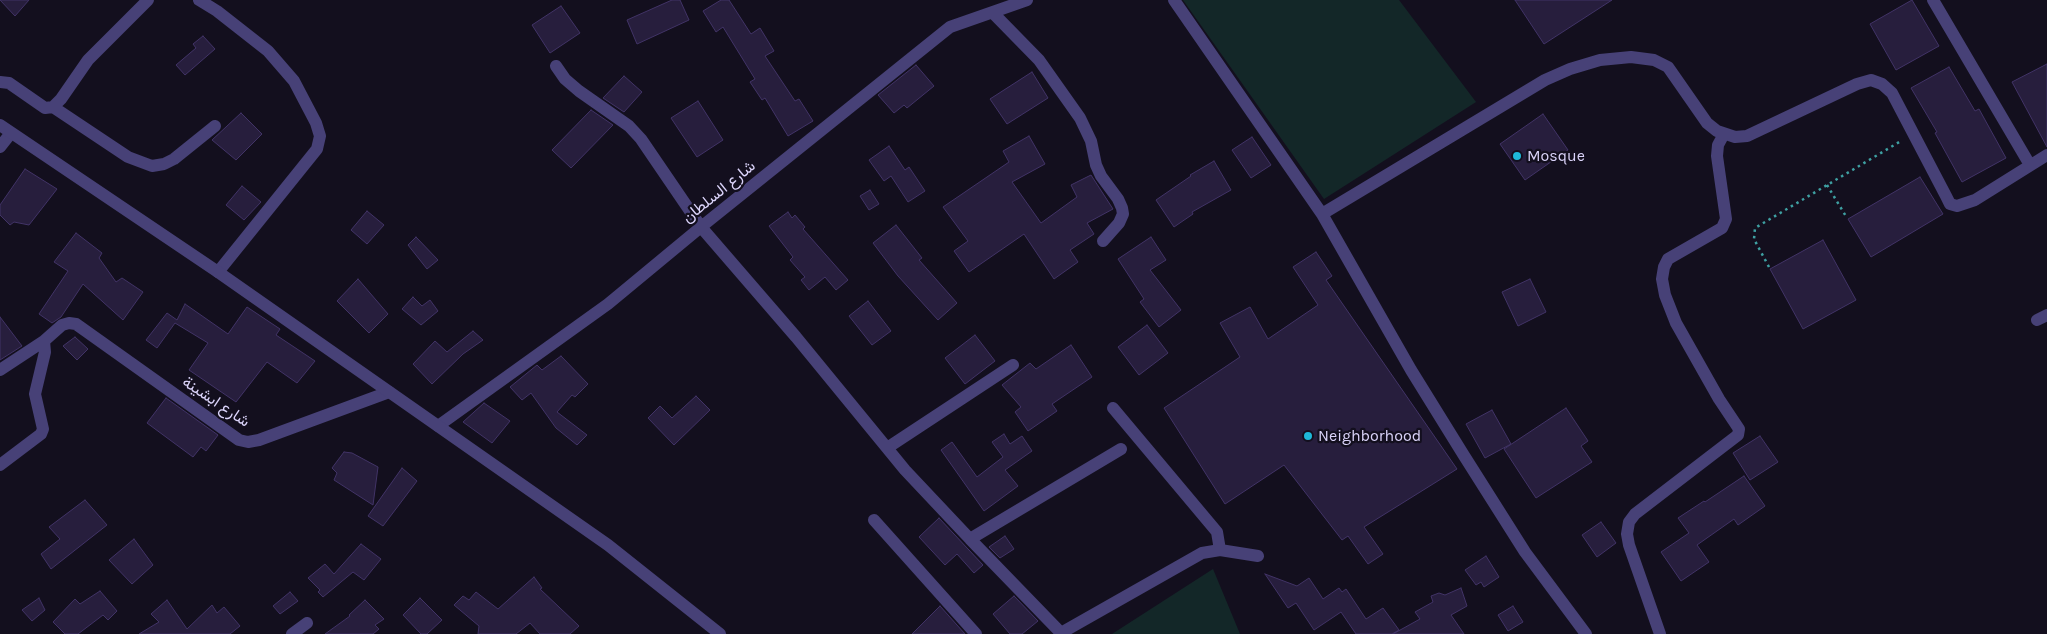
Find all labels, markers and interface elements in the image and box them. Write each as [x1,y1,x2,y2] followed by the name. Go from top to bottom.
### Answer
[1527,146,1585,166] place label: Mosque
[1511,150,1523,162] marker: Mosque
[678,157,760,227] street label: شارع السلطان
[179,372,253,432] street label: شارع ابشينة
[1318,426,1421,446] place label: Neighborhood
[1302,430,1314,442] marker: Neighborhood

